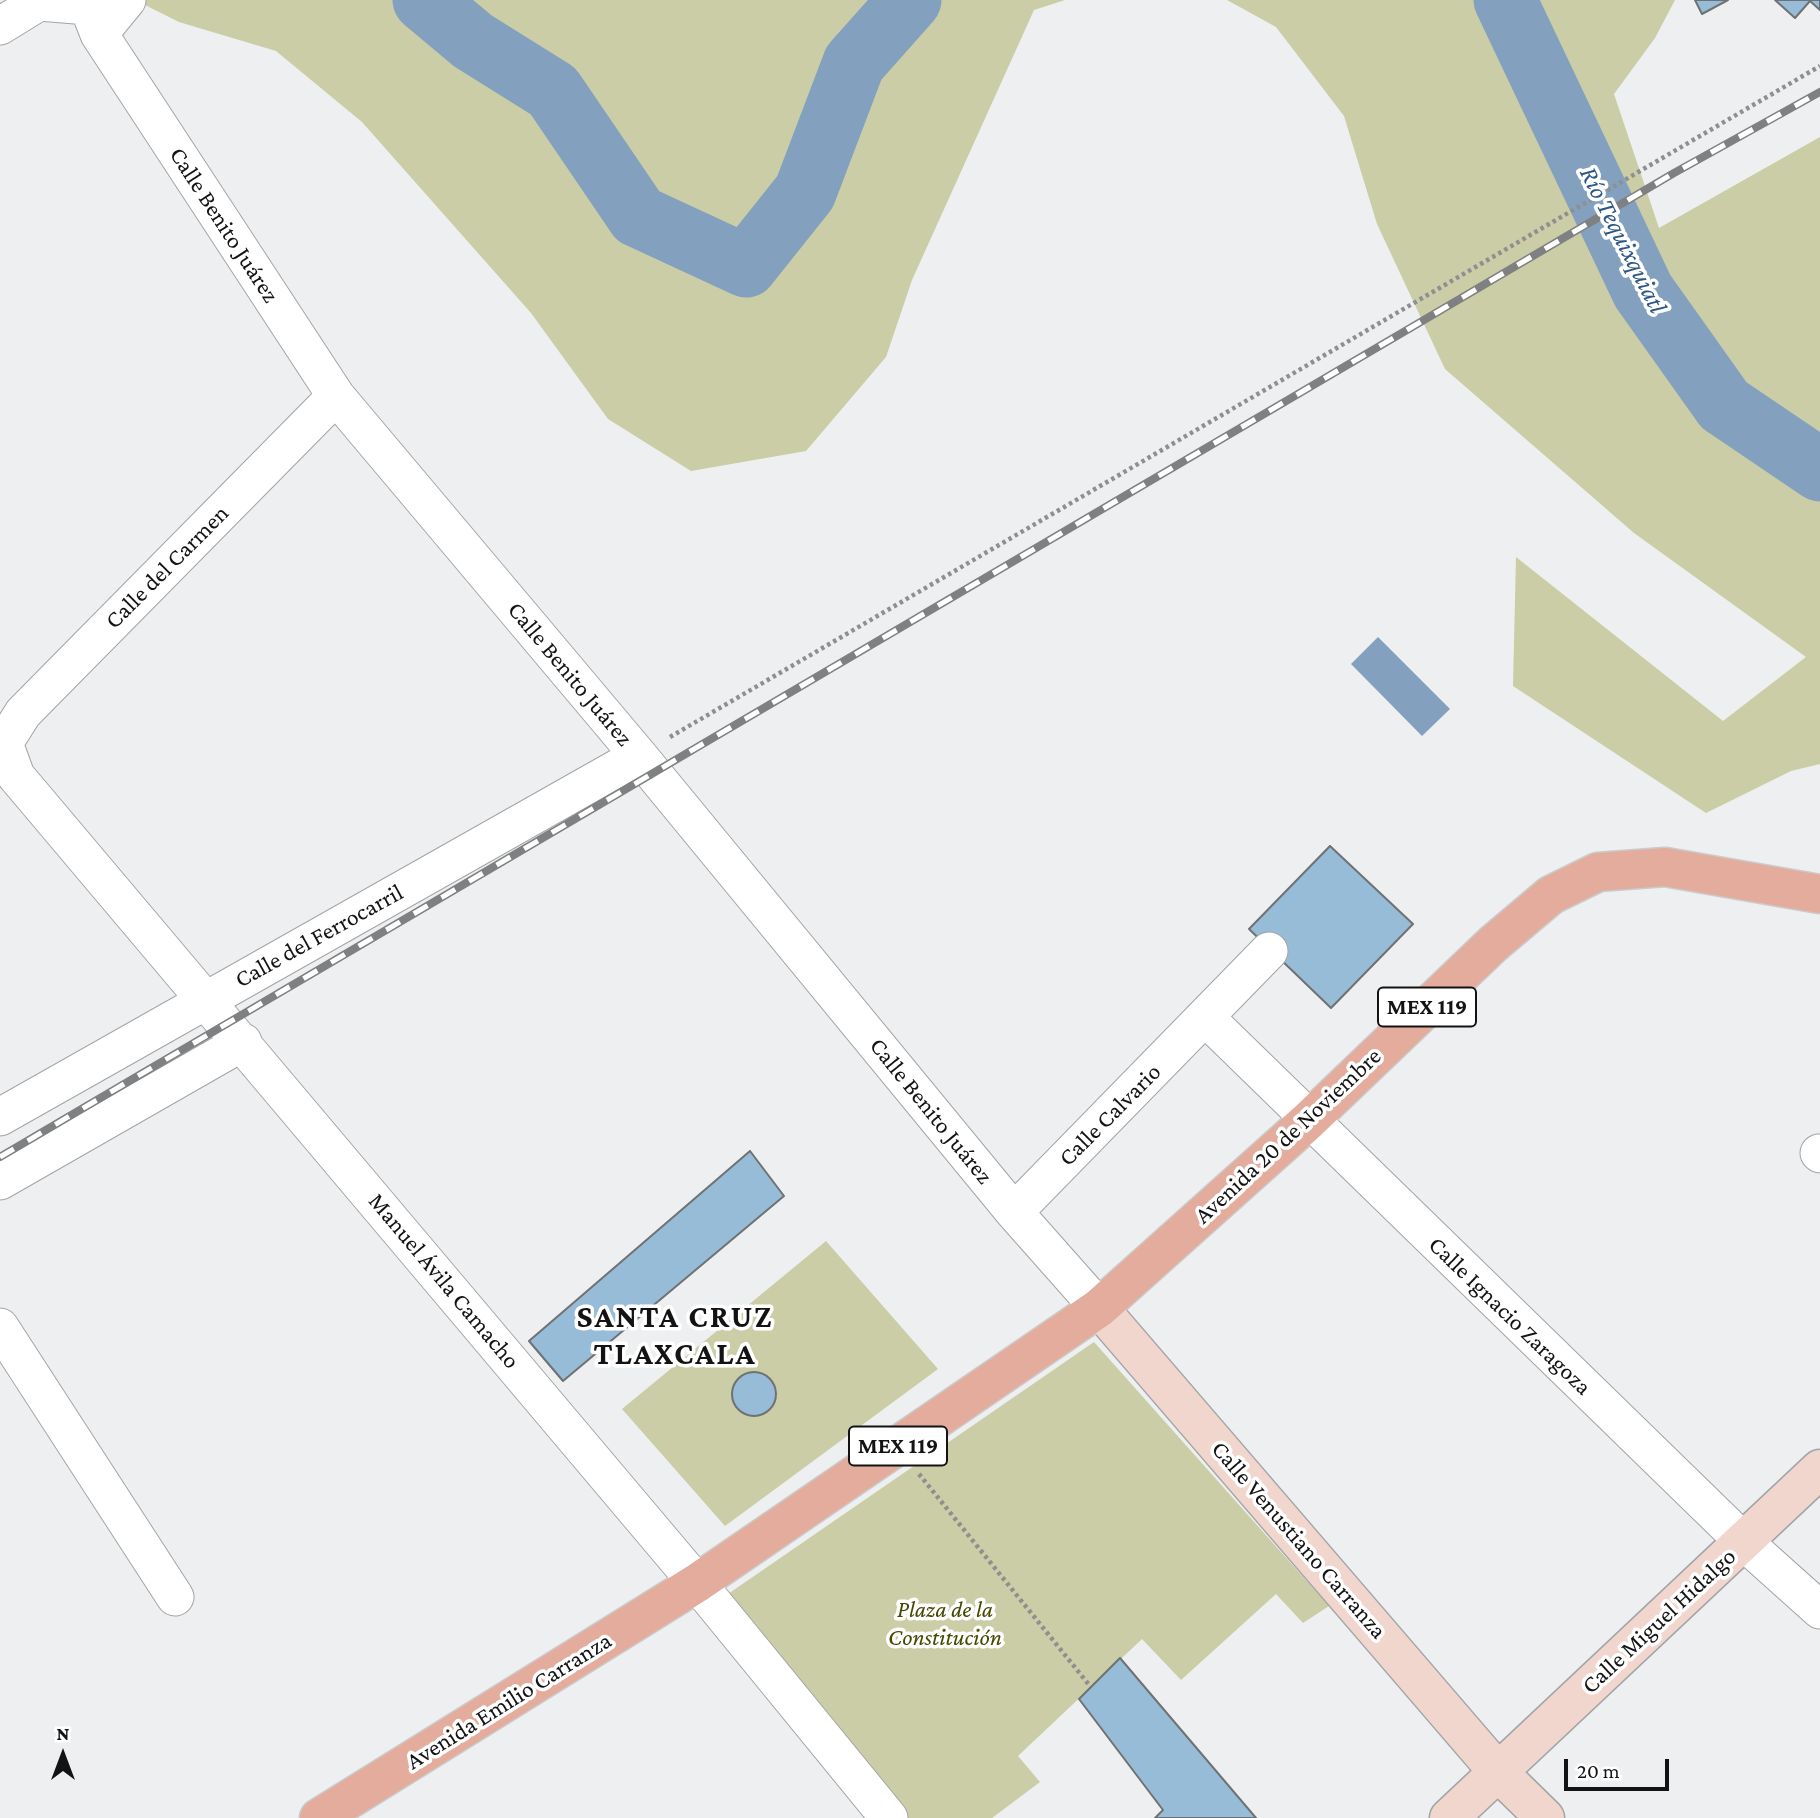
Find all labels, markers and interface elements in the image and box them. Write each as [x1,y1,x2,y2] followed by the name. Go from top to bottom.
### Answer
[163,142,285,308] street label: Calle Benito Juárez
[1573,161,1673,319] water label: Río Tequixquiatl
[99,499,235,635] street label: Calle del Carmen
[501,596,639,752] street label: Calle Benito Juárez
[230,878,408,994] street label: Calle del Ferrocarril
[1378,988,1476,1026] road number: MEX 119
[863,1032,999,1190] street label: Calle Benito Juárez
[1189,1042,1387,1230] street label: Avenida 20 de Noviembre
[1053,1058,1167,1172] street label: Calle Calvario
[362,1187,526,1375] street label: Manuel Ávila Camacho
[1422,1231,1598,1401] street label: Calle Ignacio Zaragoza
[578,1298,772,1373] district label: SANTA CRUZ TLAXCALA
[849,1427,947,1466] road number: MEX 119
[1205,1435,1393,1645] street label: Calle Venustiano Carranza
[1576,1542,1742,1700] street label: Calle Miguel Hidalgo
[888,1596,1002,1652] park label: Plaza de la Constitución
[401,1626,617,1776] street label: Avenida Emilio Carranza
[28,1720,98,1790] north arrow
[57,1723,69,1744] text: N
[1568,1744,1673,1788] scale bar
[1577,1759,1620,1783] text: 20 m

